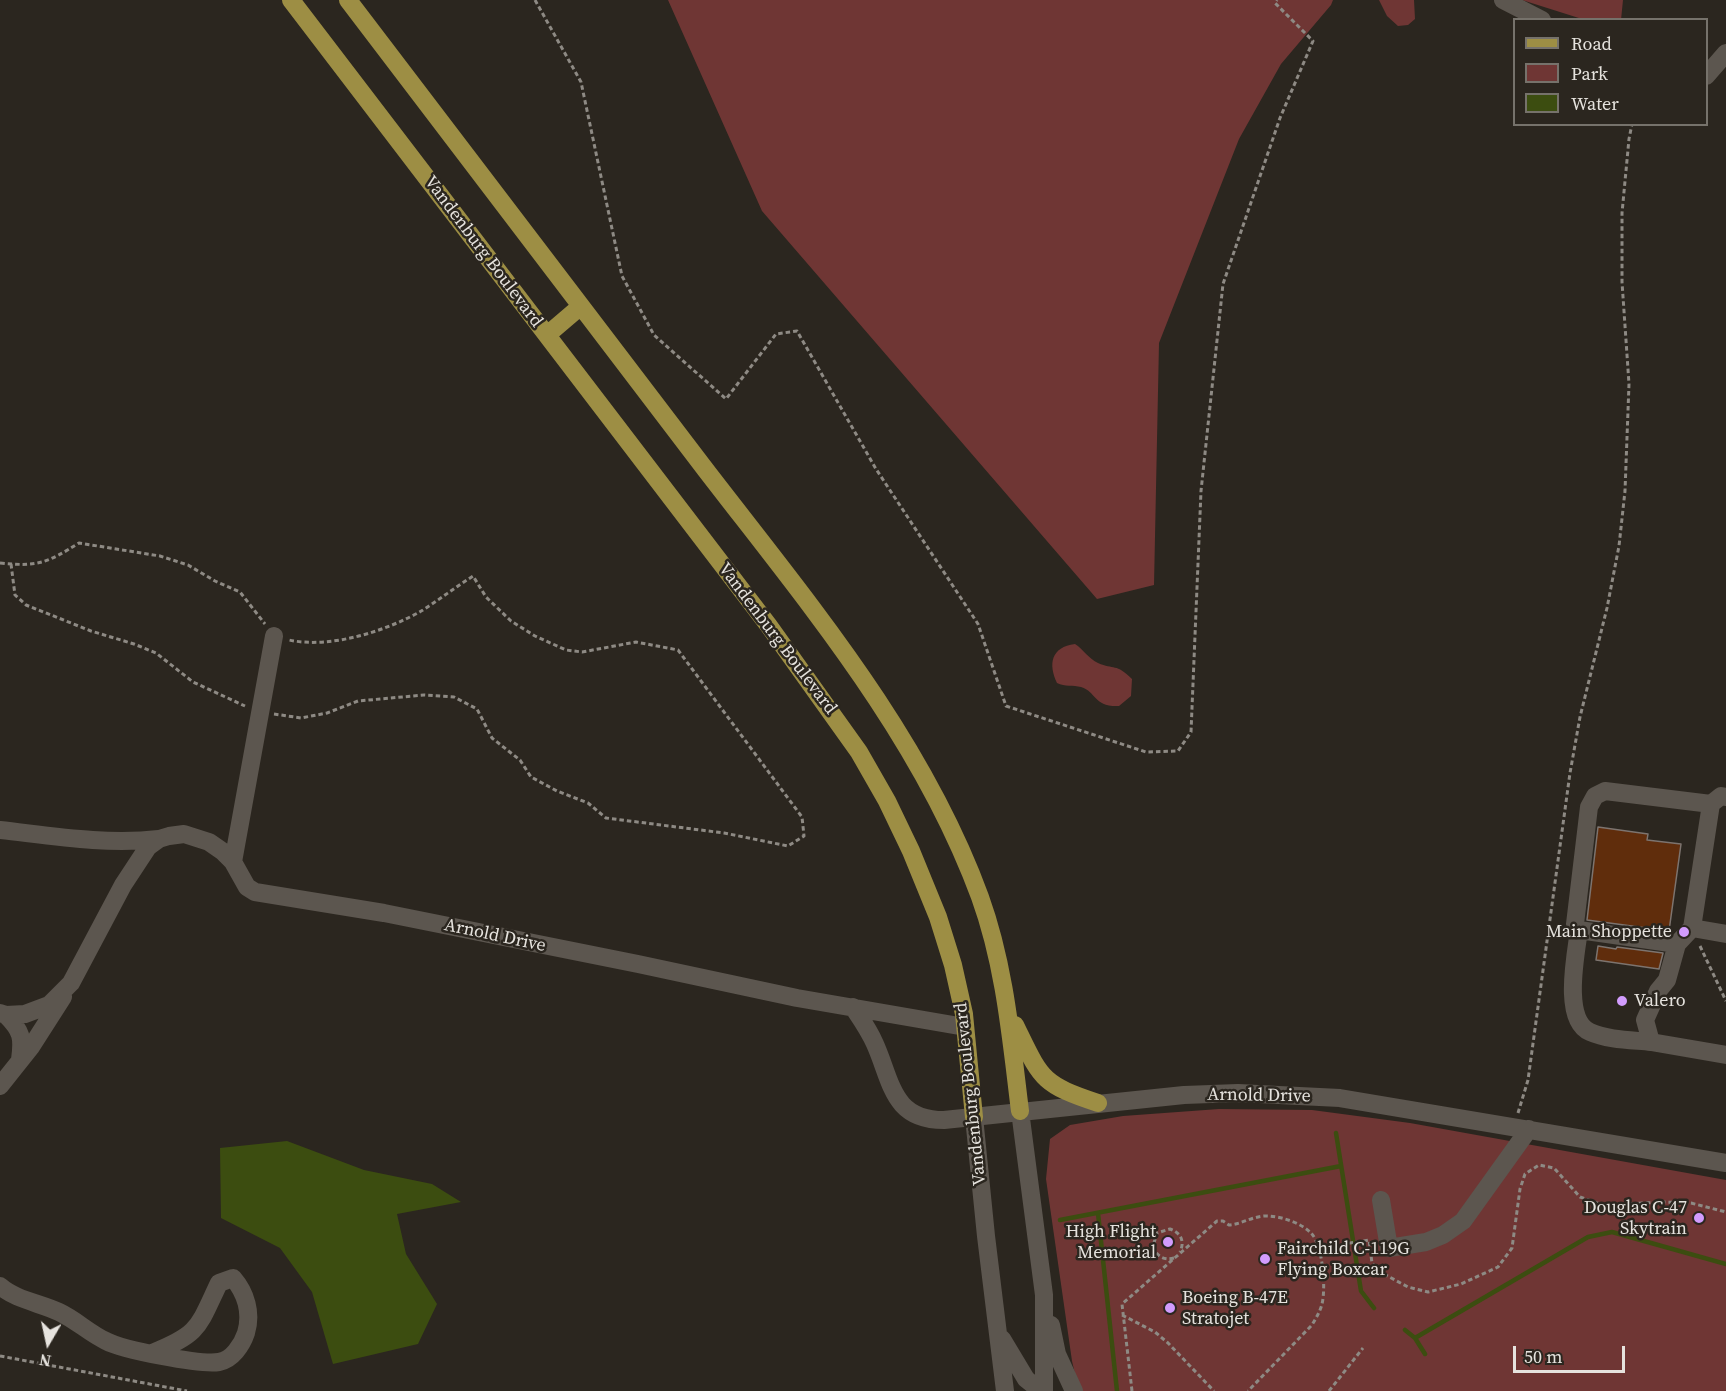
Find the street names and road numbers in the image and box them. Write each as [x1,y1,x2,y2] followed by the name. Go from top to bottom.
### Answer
[419,172,547,332] street label: Vandenburg Boulevard
[713,559,841,719] street label: Vandenburg Boulevard
[442,915,548,957] street label: Arnold Drive
[951,1001,991,1187] street label: Vandenburg Boulevard
[1207,1084,1311,1108] street label: Arnold Drive

